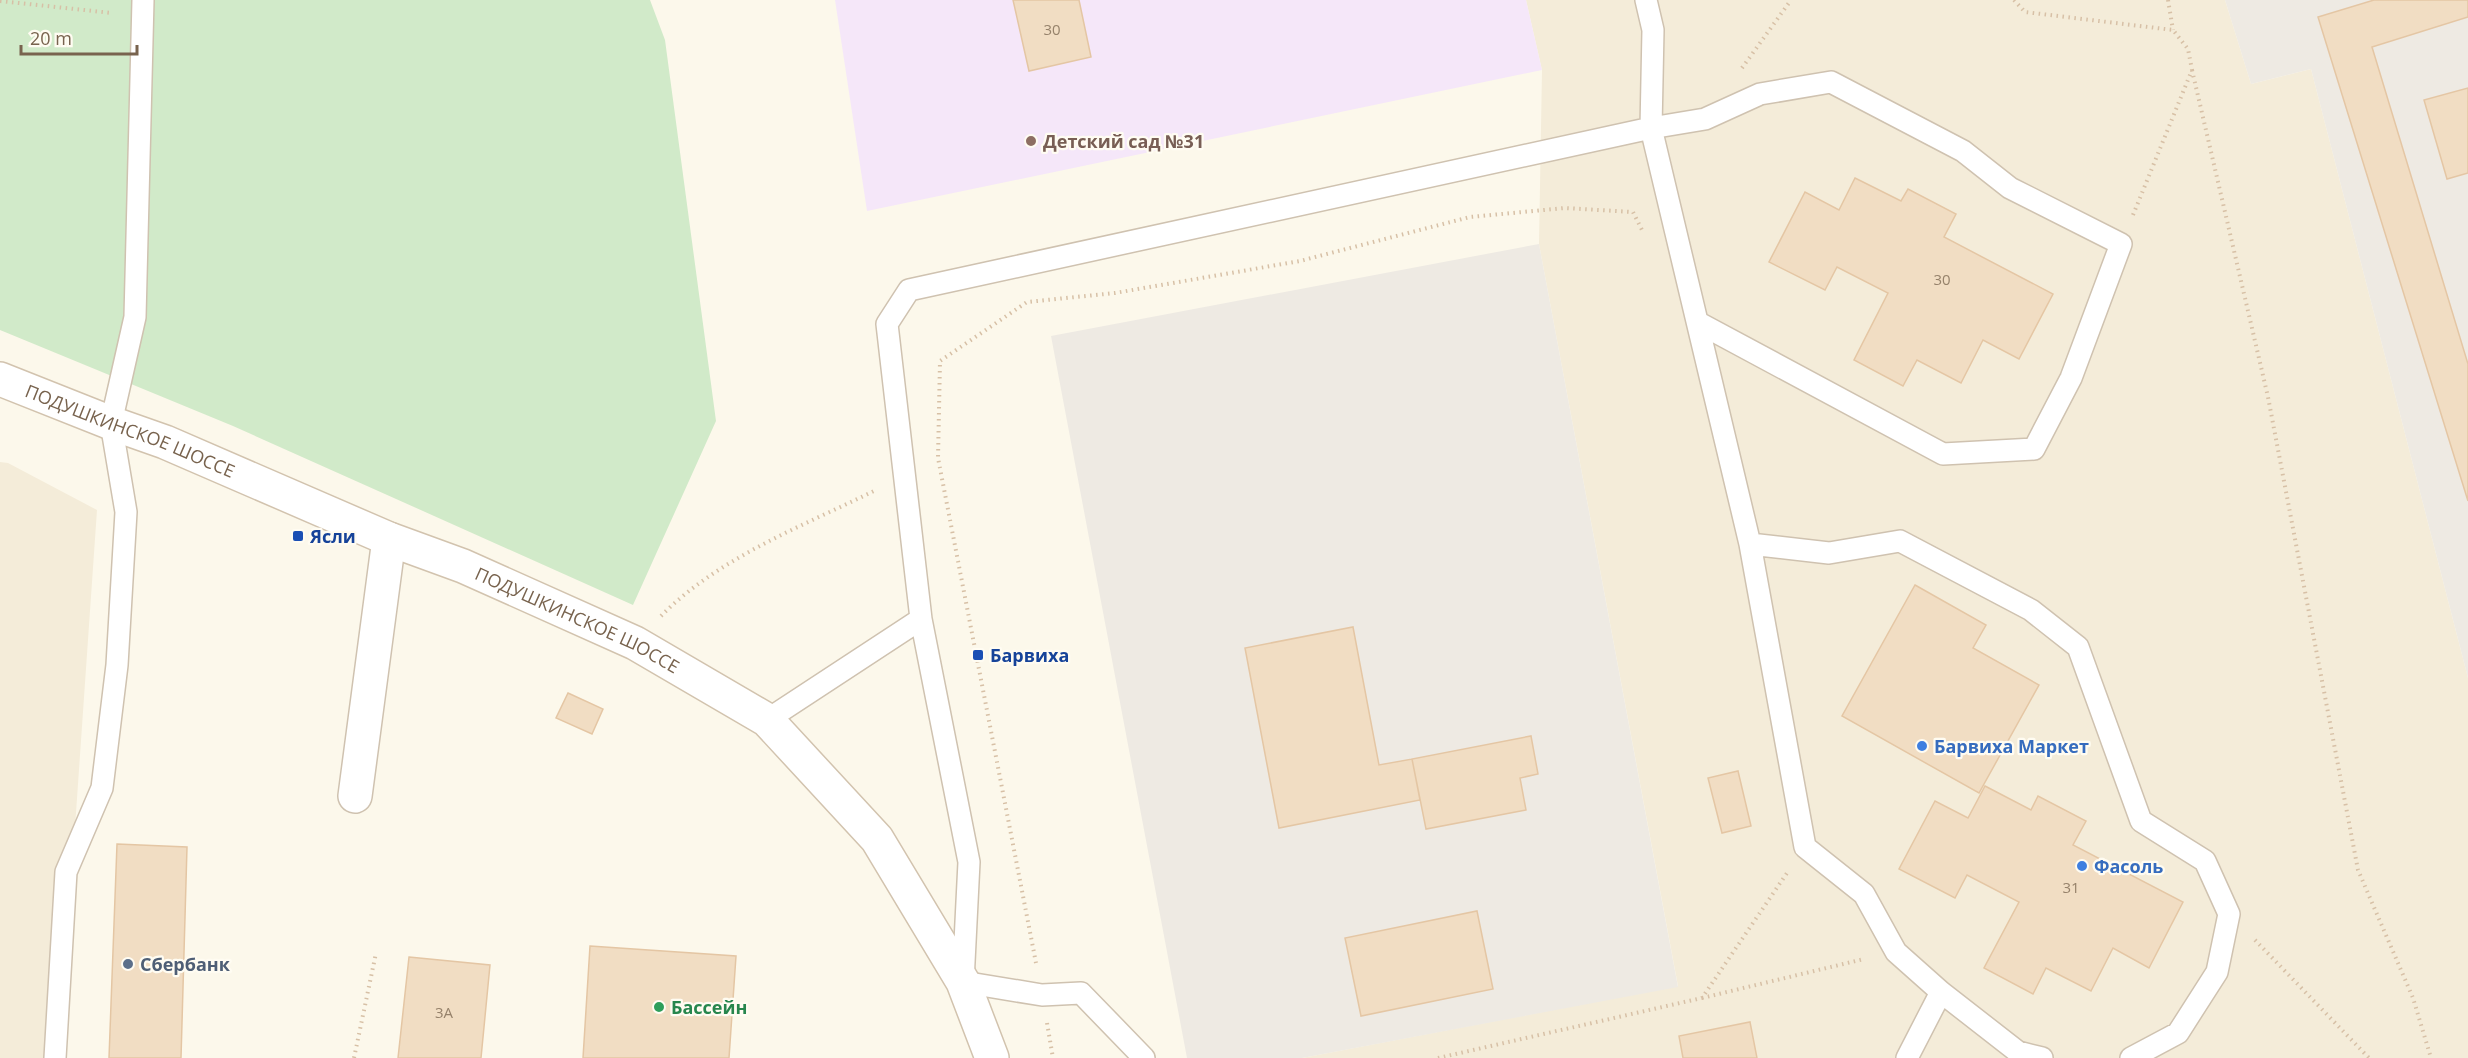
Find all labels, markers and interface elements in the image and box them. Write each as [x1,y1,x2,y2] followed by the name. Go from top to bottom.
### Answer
[21,18,136,56] scale bar
[1043,19,1061,39] house number: 30
[30,26,72,50] text: 20 m
[1043,129,1204,153] place label: Детский сад №31
[1024,134,1038,148] marker: Детский сад №31
[1933,269,1951,289] house number: 30
[22,378,239,483] street label: ПОДУШКИНСКОЕ ШОССЕ
[309,524,356,548] place label: Ясли
[291,529,305,543] marker: Ясли
[472,561,684,678] street label: ПОДУШКИНСКОЕ ШОССЕ
[990,643,1069,667] place label: Барвиха
[971,648,985,662] marker: Барвиха
[1934,734,2089,758] place label: Барвиха Маркет
[1915,739,1929,753] marker: Барвиха Маркет
[2094,854,2163,878] place label: Фасоль
[2075,859,2089,873] marker: Фасоль
[2062,877,2080,897] house number: 31
[140,952,231,976] place label: Сбербанк
[121,957,135,971] marker: Сбербанк
[671,995,747,1019] place label: Бассейн
[652,1000,666,1014] marker: Бассейн
[435,1002,454,1022] house number: 3А

